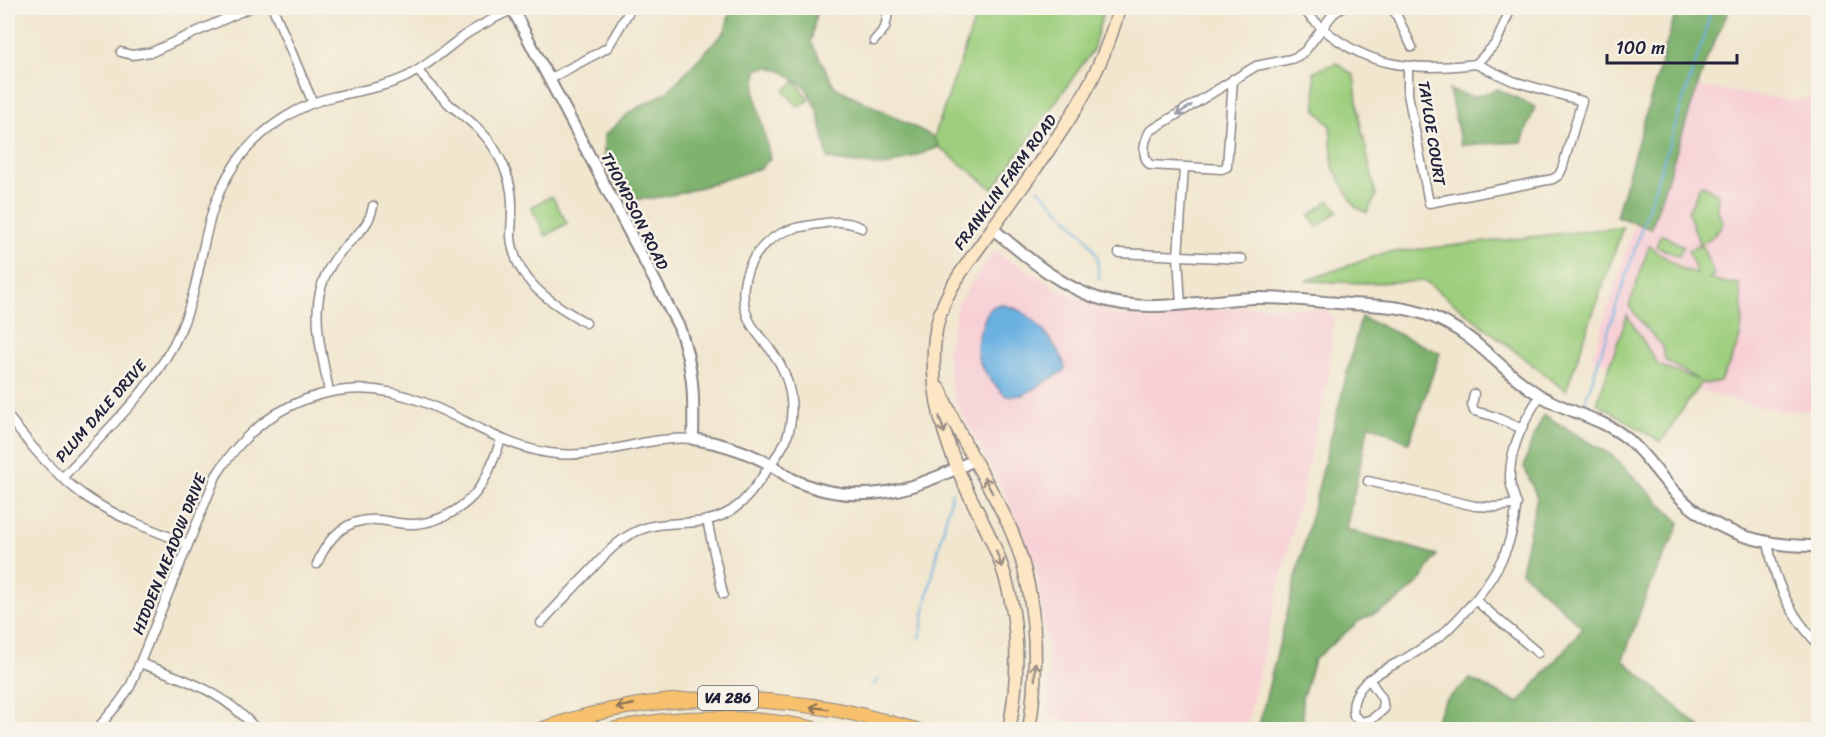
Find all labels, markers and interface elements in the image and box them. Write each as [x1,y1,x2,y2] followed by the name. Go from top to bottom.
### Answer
[1607,27,1738,65] scale bar
[1616,32,1665,64] text: 100 m
[1409,79,1455,188] street label: TAYLOE COURT
[1176,105,1193,117] one-way arrow
[946,107,1065,256] street label: FRANKLIN FARM ROAD
[593,147,677,276] street label: THOMPSON ROAD
[48,352,155,469] street label: PLUM DALE DRIVE
[937,415,948,434] one-way arrow
[123,468,215,639] street label: HIDDEN MEADOW DRIVE
[982,477,994,494] one-way arrow
[995,550,1006,568] one-way arrow
[1029,662,1040,682] one-way arrow
[698,686,758,710] road number: VA 286
[616,701,635,712] one-way arrow
[809,702,829,713] one-way arrow

